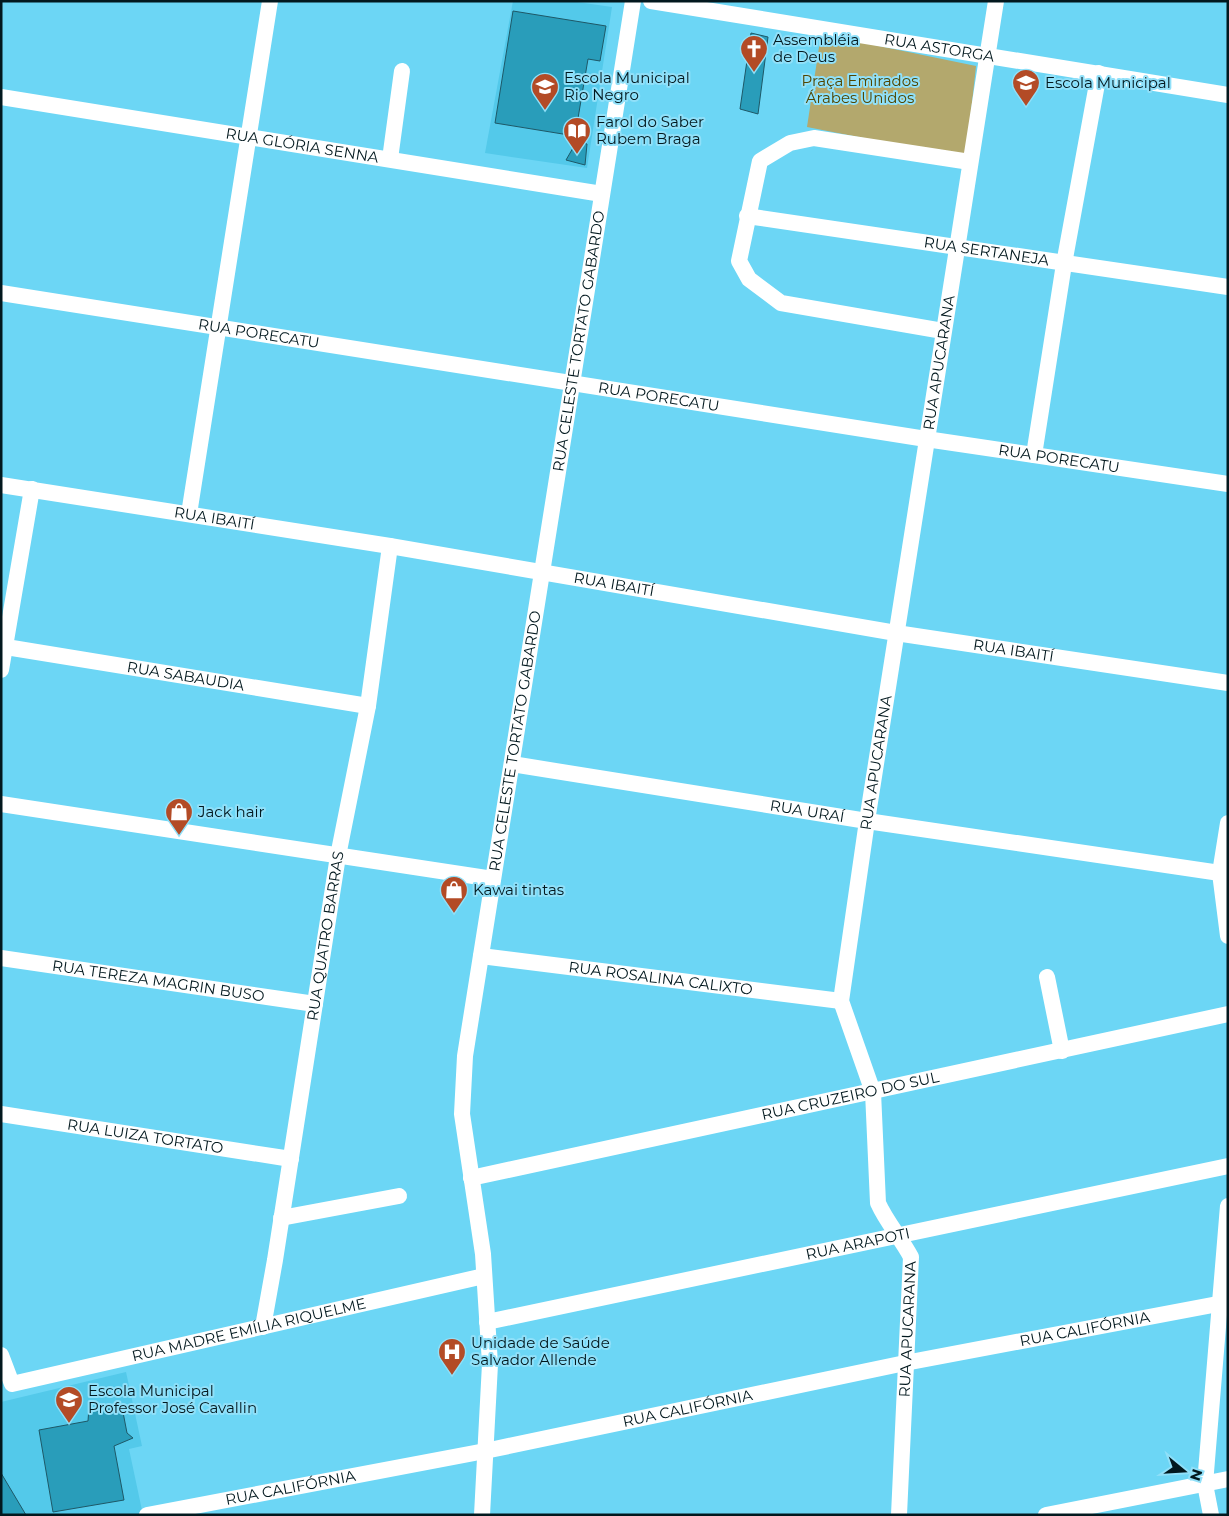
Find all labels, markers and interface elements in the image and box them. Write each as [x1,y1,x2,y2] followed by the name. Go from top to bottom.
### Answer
[883,29,996,66] street label: RUA ASTORGA
[773,30,859,66] place label: Assembléia de Deus
[739,34,769,73] church icon: Assembléia de Deus
[564,68,690,104] place label: Escola Municipal Rio Negro
[1011,68,1041,107] school or university icon: Escola Municipal
[801,71,919,107] park label: Praça Emirados Árabes Unidos
[530,72,560,111] school or university icon: Escola Municipal Rio Negro
[1045,73,1171,92] place label: Escola Municipal
[596,112,704,148] place label: Farol do Saber Rubem Braga
[562,116,592,155] library icon: Farol do Saber Rubem Braga
[224,123,380,167] street label: RUA GLÓRIA SENNA
[548,209,608,473] street label: RUA CELESTE TORTATO GABARDO
[923,232,1051,270] street label: RUA SERTANEJA
[919,294,959,431] street label: RUA APUCARANA
[197,314,321,352] street label: RUA PORECATU
[597,377,721,415] street label: RUA PORECATU
[997,440,1121,477] street label: RUA PORECATU
[173,502,257,534] street label: RUA IBAITÍ
[572,568,656,600] street label: RUA IBAITÍ
[485,609,545,873] street label: RUA CELESTE TORTATO GABARDO
[972,635,1056,666] street label: RUA IBAITÍ
[126,657,246,695] street label: RUA SABAUDIA
[856,694,896,831] street label: RUA APUCARANA
[769,796,846,826] street label: RUA URAÍ
[164,797,194,836] shop icon: Jack hair
[197,802,265,821] place label: Jack hair
[302,849,348,1022] street label: RUA QUATRO BARRAS
[439,875,469,914] shop icon: Kawai tintas
[473,880,564,899] place label: Kawai tintas
[51,956,266,1005] street label: RUA TEREZA MAGRIN BUSO
[567,957,754,999] street label: RUA ROSALINA CALIXTO
[760,1067,941,1124] street label: RUA CRUZEIRO DO SUL
[66,1114,225,1157] street label: RUA LUIZA TORTATO
[804,1223,912,1264] street label: RUA ARAPOTI
[894,1260,920,1398] street label: RUA APUCARANA
[130,1293,368,1365] street label: RUA MADRE EMÍLIA RIQUELME
[1018,1307,1151,1350] street label: RUA CALIFÓRNIA
[471,1333,610,1369] place label: Unidade de Saúde Salvador Allende
[437,1337,467,1376] hospital icon: Unidade de Saúde Salvador Allende
[88,1381,257,1417] place label: Escola Municipal Professor José Cavallin
[54,1385,84,1424] school or university icon: Escola Municipal Professor José Cavallin
[621,1385,754,1431] street label: RUA CALIFÓRNIA
[1159,1446,1209,1496] north arrow
[224,1466,357,1509] street label: RUA CALIFÓRNIA
[1186,1467,1207,1483] text: N

